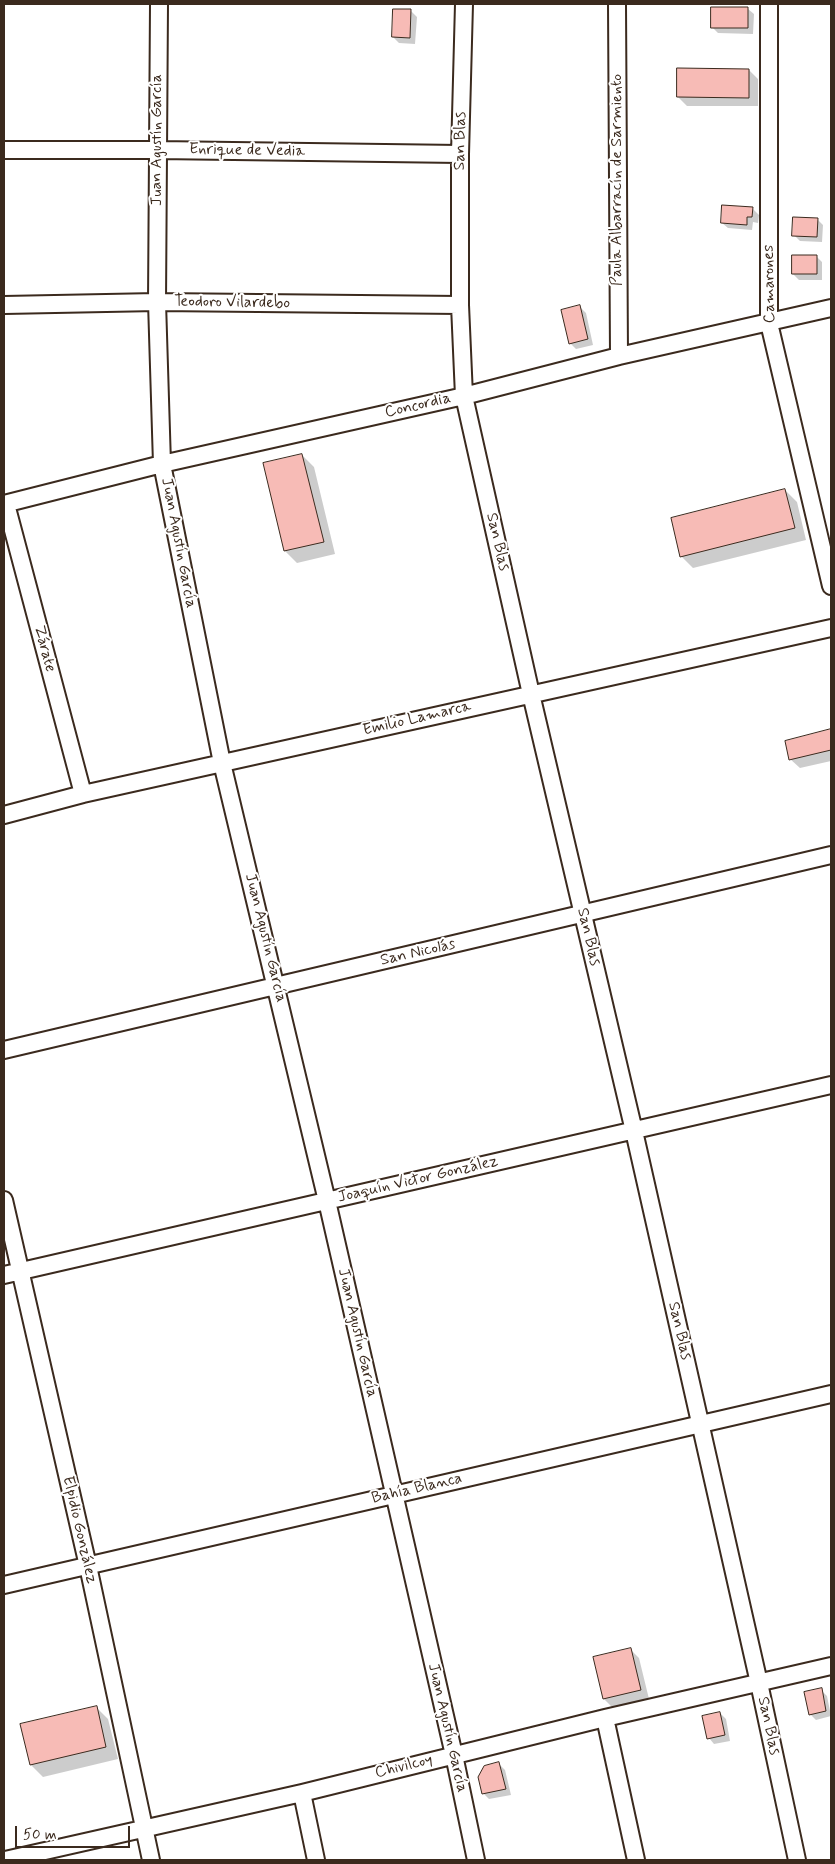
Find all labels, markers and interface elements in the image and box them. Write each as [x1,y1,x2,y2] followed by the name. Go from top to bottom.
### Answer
[148,74,168,206] street label: Juan Agustín García
[608,74,628,286] street label: Paula Albarracín de Sarmiento
[451,111,471,171] street label: San Blas
[189,140,305,162] street label: Enrique de Vedia
[760,245,780,323] street label: Camarones
[174,292,290,314] street label: Teodoro Vilardebo
[383,389,453,423] street label: Concordia
[156,476,200,610] street label: Juan Agustín García
[481,511,513,573] street label: San Blas
[29,624,59,674] street label: Zárate
[361,697,473,741] street label: Emilio Lamarca
[240,872,290,1004] street label: Juan Agustín García
[572,906,604,968] street label: San Blas
[379,935,457,971] street label: San Nicolás
[336,1152,500,1208] street label: Joaquín Victor González
[333,1266,381,1400] street label: Juan Agustín García
[663,1300,695,1362] street label: San Blas
[370,1469,464,1509] street label: Bahía Blanca
[57,1474,101,1586] street label: Elpidio González
[423,1661,471,1795] street label: Juan Agustín García
[752,1695,784,1757] street label: San Blas
[373,1751,435,1783] street label: Chivilcoy
[18,1816,132,1848] scale bar
[23,1825,57,1845] text: 50 m

